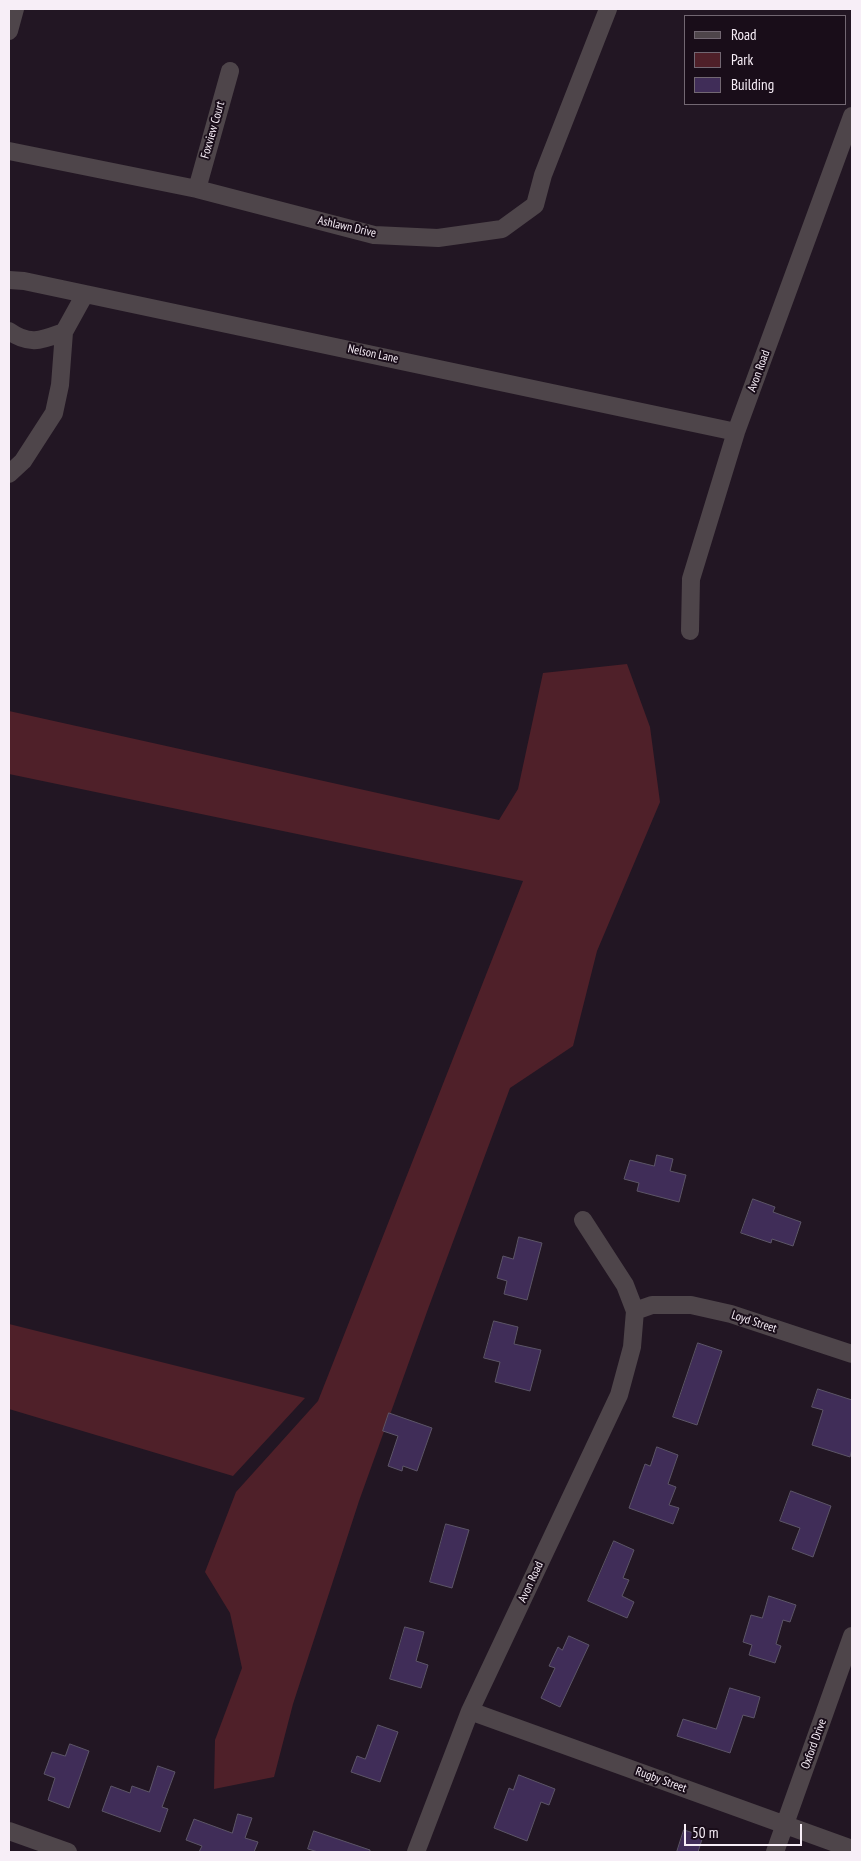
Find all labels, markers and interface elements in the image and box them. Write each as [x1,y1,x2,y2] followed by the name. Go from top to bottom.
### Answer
[684,15,846,105] legend
[731,25,757,44] text: Road
[731,50,753,69] text: Park
[731,75,774,94] text: Building
[198,100,228,160] street label: Foxview Court
[316,213,378,241] street label: Ashlawn Drive
[347,342,399,366] street label: Nelson Lane
[745,348,773,394] street label: Avon Road
[730,1308,778,1336] street label: Loyd Street
[515,1559,547,1605] street label: Avon Road
[798,1717,830,1771] street label: Oxford Drive
[634,1764,688,1796] street label: Rugby Street
[686,1814,804,1846] scale bar
[692,1823,718,1842] text: 50 m

